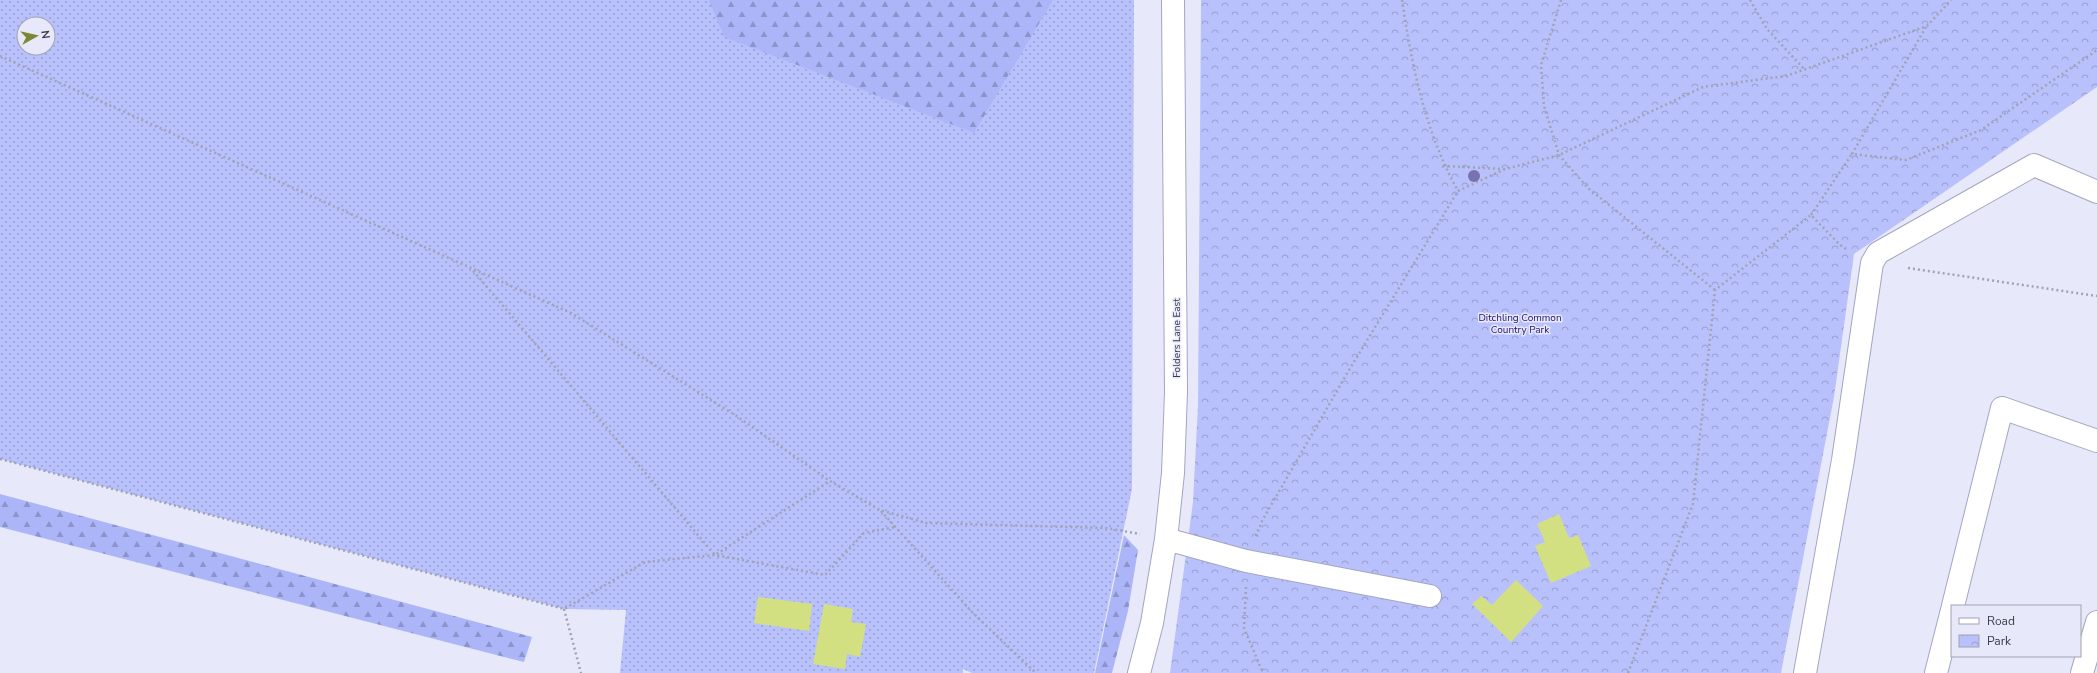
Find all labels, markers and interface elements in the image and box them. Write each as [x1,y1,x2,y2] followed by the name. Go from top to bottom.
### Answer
[16,16,56,56] north arrow
[37,30,53,40] text: N
[1170,298,1184,378] street label: Folders Lane East
[1478,311,1562,337] park label: Ditchling Common Country Park
[1951,605,2081,657] legend
[1987,613,2015,629] text: Road
[1987,633,2012,649] text: Park

